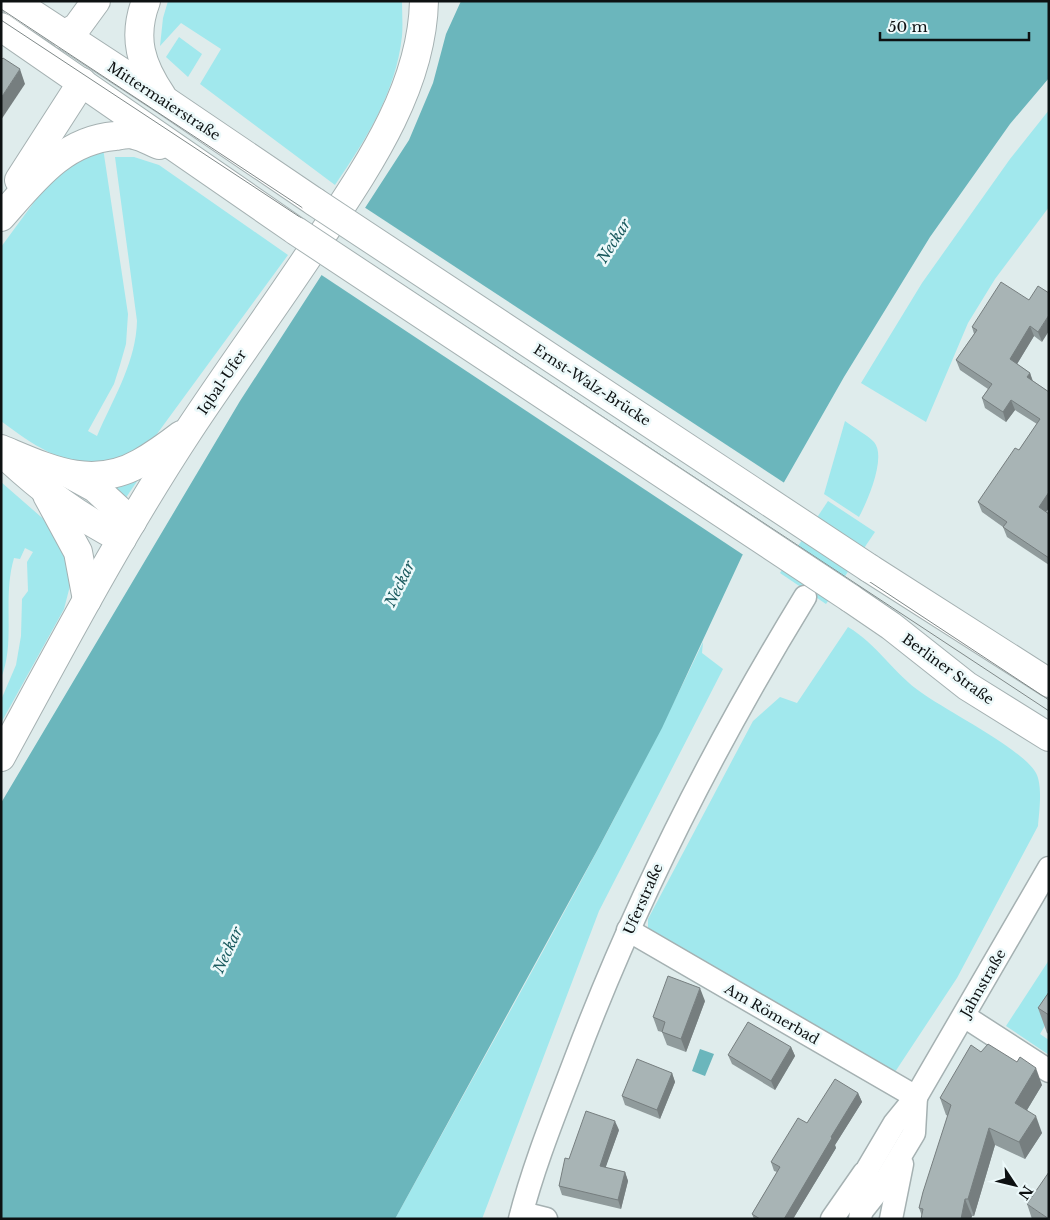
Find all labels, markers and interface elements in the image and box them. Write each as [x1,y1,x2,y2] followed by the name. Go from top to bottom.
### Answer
[880,10,1029,42] scale bar
[888,17,928,36] text: 50 m
[104,58,224,144] street label: Mittermaierstraße
[592,214,635,267] water label: Neckar
[530,340,654,430] street label: Ernst-Walz-Brücke
[194,346,250,418] street label: Iqbal-Ufer
[380,557,419,611] water label: Neckar
[899,630,997,708] street label: Berliner Straße
[619,861,667,937] street label: Uferstraße
[208,923,247,977] water label: Neckar
[955,946,1010,1022] street label: Jahnstraße
[721,979,823,1049] street label: Am Römerbad
[990,1160,1040,1210] north arrow
[1014,1182,1037,1203] text: N

